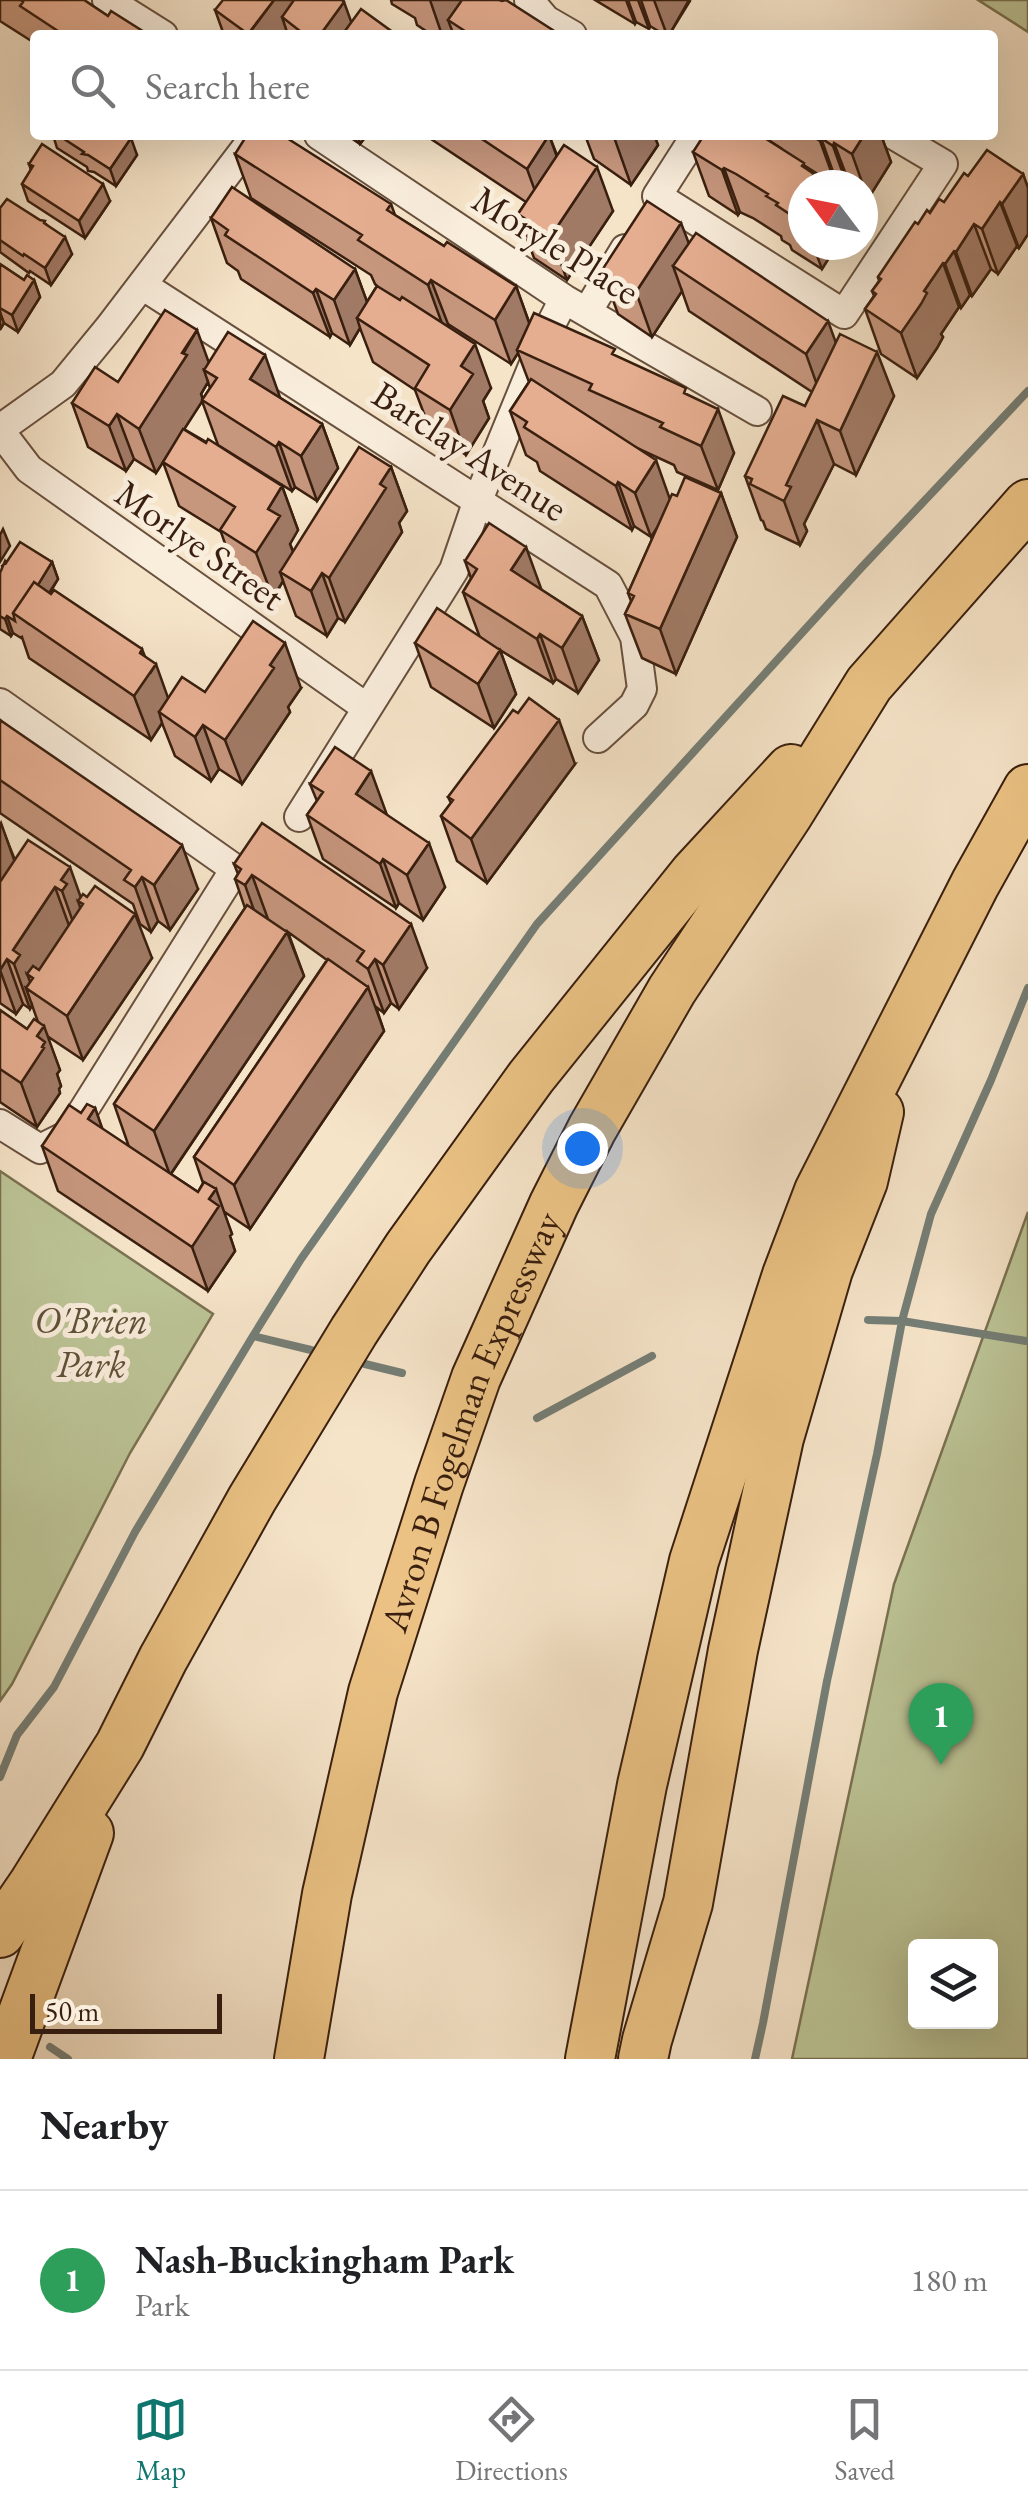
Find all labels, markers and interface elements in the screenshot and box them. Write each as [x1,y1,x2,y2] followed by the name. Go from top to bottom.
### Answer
[30,30,998,140] search box
[65,58,120,113] icon: search
[145,61,310,110] text: Search here
[788,170,878,260] north arrow
[464,174,649,315] street label: Moryle Place
[363,369,577,532] street label: Barclay Avenue
[106,468,295,621] street label: Morlye Street
[557,1123,608,1174] your location
[368,1203,572,1639] street label: Avron B Fogelman Expressway
[34,1295,148,1388] park label: O'Brien Park
[908,1682,974,1765] pin: 1
[908,1939,998,2029] map controls
[908,1939,998,2029] button: layers
[30,1989,222,2034] scale bar
[45,1993,99,2029] text: 50 m
[40,2097,169,2152] text: Nearby
[135,2235,514,2284] text: Nash-Buckingham Park
[64,2259,81,2301] text: 1
[911,2259,988,2301] text: 180 m
[135,2284,190,2326] text: Park
[133,2392,188,2488] tab: Map
[455,2392,568,2488] tab: Directions
[835,2392,895,2488] tab: Saved

